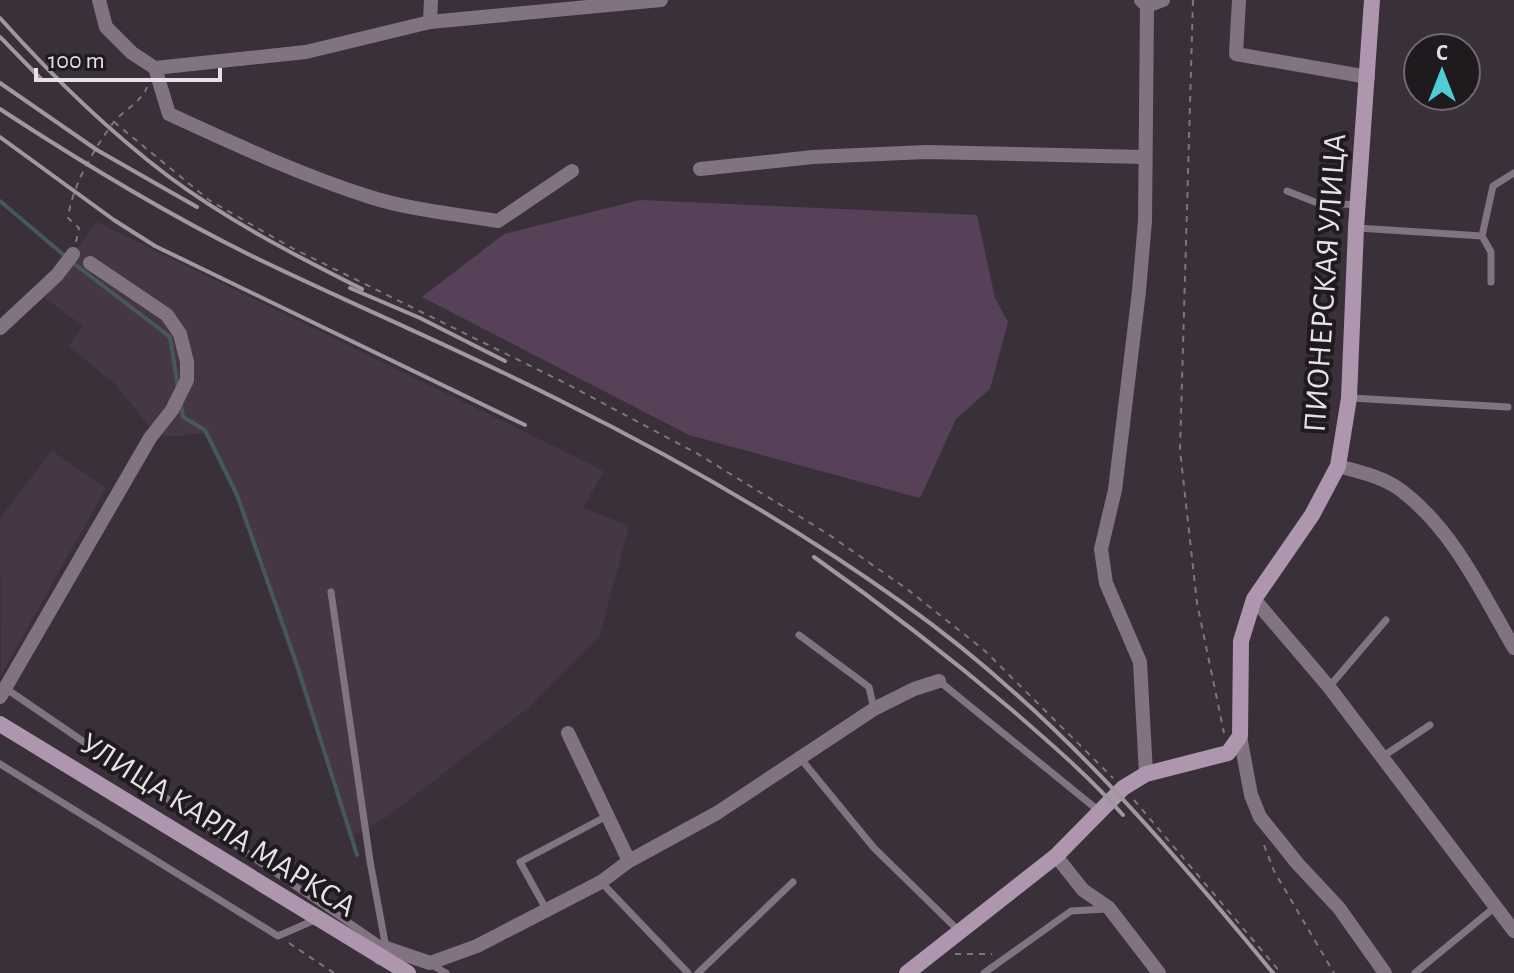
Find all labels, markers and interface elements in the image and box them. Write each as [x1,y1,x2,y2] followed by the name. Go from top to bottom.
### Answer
[36,32,220,82] scale bar
[1402,32,1482,112] north arrow
[1436,42,1448,64] text: С
[48,49,105,73] text: 100 m
[1299,132,1351,434] street label: ПИОНЕРСКАЯ УЛИЦА
[75,727,362,923] street label: УЛИЦА КАРЛА МАРКСА

